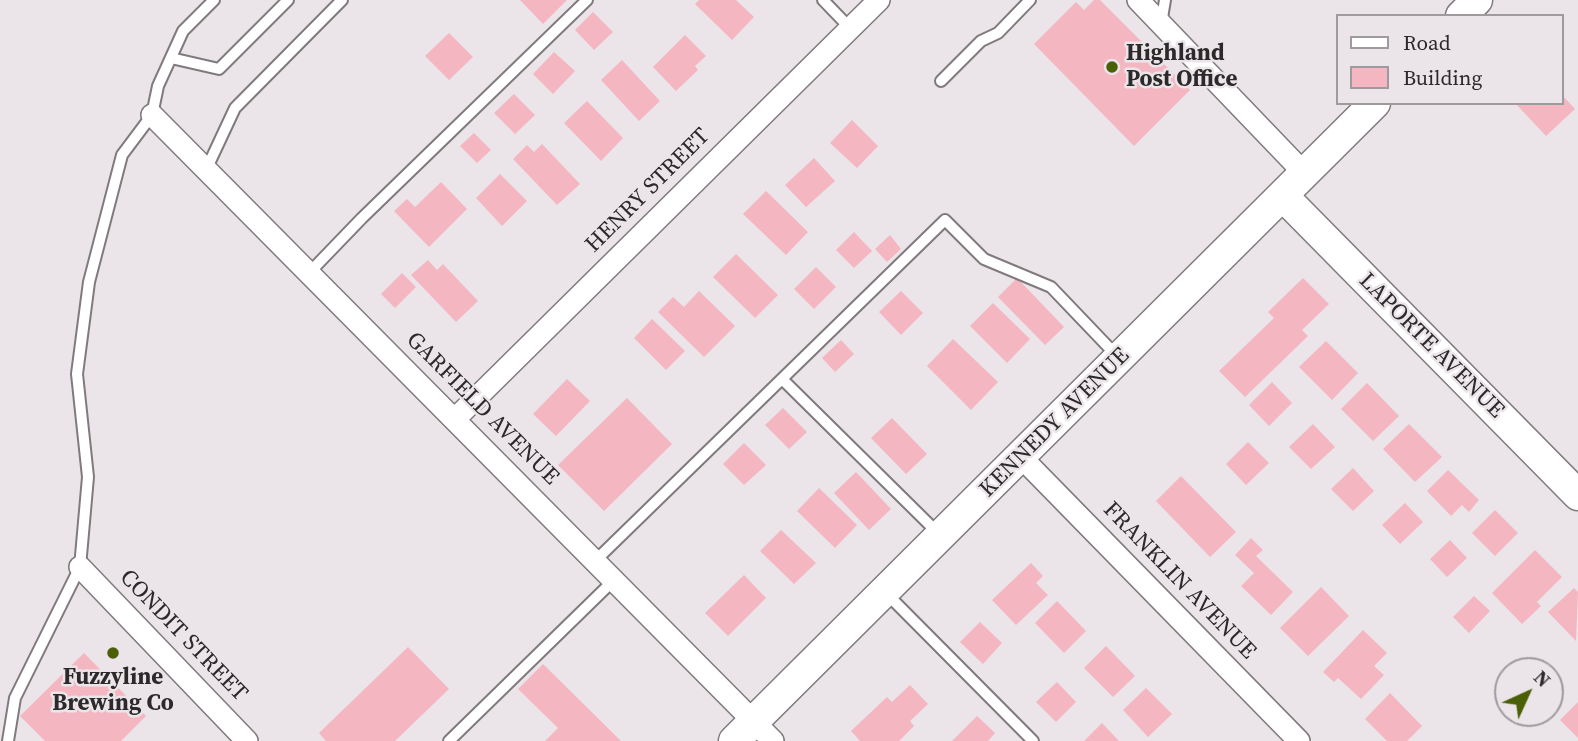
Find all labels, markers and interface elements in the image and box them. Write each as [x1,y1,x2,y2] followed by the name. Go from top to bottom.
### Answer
[1336,14,1564,105] legend
[1403,28,1451,57] text: Road
[1126,40,1237,94] place label: Highland Post Office
[1104,59,1120,75] marker: Highland Post Office
[1403,63,1482,92] text: Building
[580,123,716,259] street label: HENRY STREET
[1353,268,1509,424] street label: LAPORTE AVENUE
[400,327,564,491] street label: GARFIELD AVENUE
[974,342,1136,504] street label: KENNEDY AVENUE
[1097,497,1261,665] street label: FRANKLIN AVENUE
[113,564,253,708] street label: CONDIT STREET
[105,645,121,661] marker: Fuzzyline Brewing Co
[1494,657,1564,727] north arrow
[52,664,174,718] place label: Fuzzyline Brewing Co
[1528,664,1557,693] text: N

